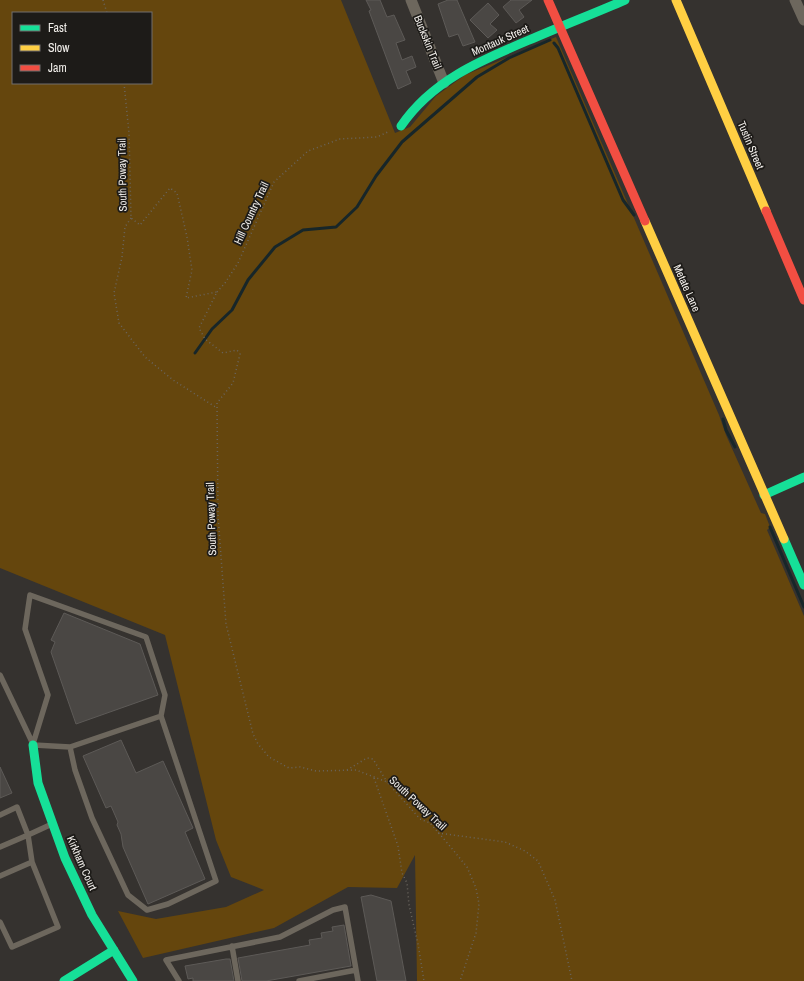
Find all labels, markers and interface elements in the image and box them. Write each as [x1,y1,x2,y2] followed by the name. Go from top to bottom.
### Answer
[12,12,152,84] legend
[411,13,445,71] street label: Buckskin Trail
[48,20,67,36] text: Fast
[469,21,531,59] street label: Montauk Street
[48,40,70,56] text: Slow
[48,60,67,76] text: Jam
[735,119,768,172] street label: Tustin Street
[114,138,130,212] street label: South Poway Trail
[230,180,272,246] street label: Hill Country Trail
[670,262,704,314] street label: Metate Lane
[203,482,219,556] street label: South Poway Trail
[386,773,450,833] street label: South Poway Trail
[64,834,100,893] street label: Kirkham Court

